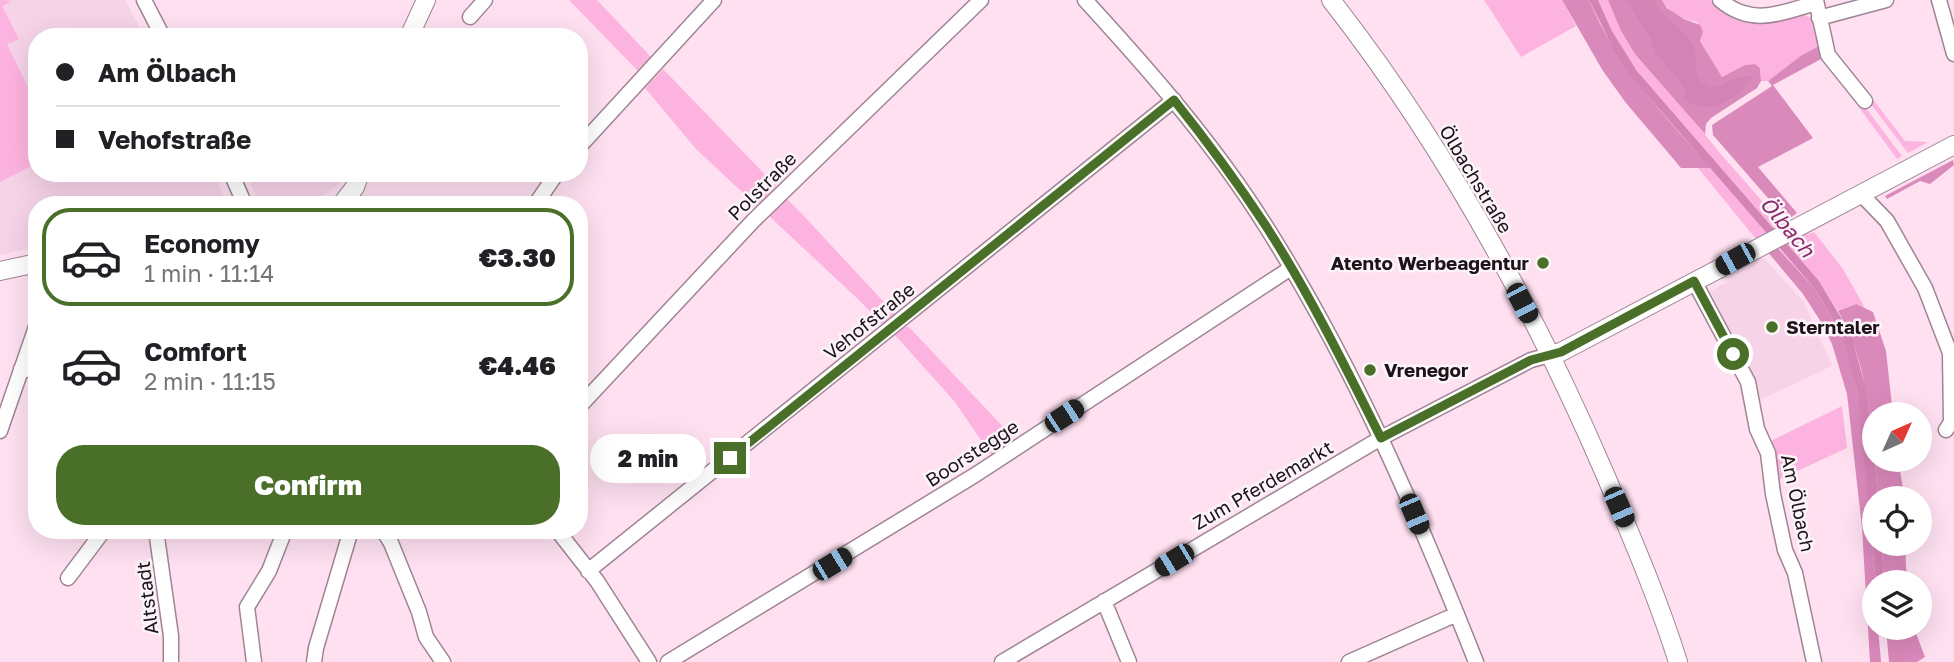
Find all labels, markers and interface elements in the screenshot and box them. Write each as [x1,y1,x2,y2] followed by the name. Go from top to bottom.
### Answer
[98,57,236,88] text: Am Ölbach
[1435,120,1518,237] street label: Ölbachstraße
[98,124,251,155] text: Vehofstraße
[723,147,801,225] street label: Polstraße
[1755,191,1821,263] water label: Ölbach
[60,226,123,289] icon: car
[144,228,260,259] text: Economy
[1712,240,1759,278] car
[479,242,556,273] text: €3.30
[1331,251,1530,274] place label: Atento Werbeagentur
[1535,255,1551,271] marker: Atento Werbeagentur
[144,259,274,287] text: 1 min · 11:14
[819,277,919,364] street label: Vehofstraße
[1503,280,1542,326] car
[1786,315,1880,338] place label: Sterntaler
[1764,319,1780,335] marker: Sterntaler
[60,334,123,397] icon: car
[144,336,247,367] text: Comfort
[1717,338,1749,370] route start
[479,350,556,381] text: €4.46
[1384,358,1469,381] place label: Vrenegor
[1362,362,1378,378] marker: Vrenegor
[144,367,276,395] text: 2 min · 11:15
[1041,396,1088,436] car
[1862,402,1932,472] north arrow
[1862,402,1932,640] map controls
[921,414,1022,491] street label: Boorstegge
[590,434,706,482] callout: 2 min
[1189,435,1337,534] street label: Zum Pferdemarkt
[714,442,746,474] route end
[618,444,678,472] text: 2 min
[56,445,560,525] button: Confirm
[1777,452,1820,554] street label: Am Ölbach
[1601,484,1638,530] car
[1862,486,1932,556] button: locate
[1397,491,1432,537] car
[1151,540,1198,580] car
[809,544,856,584] car
[131,560,162,636] street label: Altstadt
[1862,570,1932,640] button: layers

